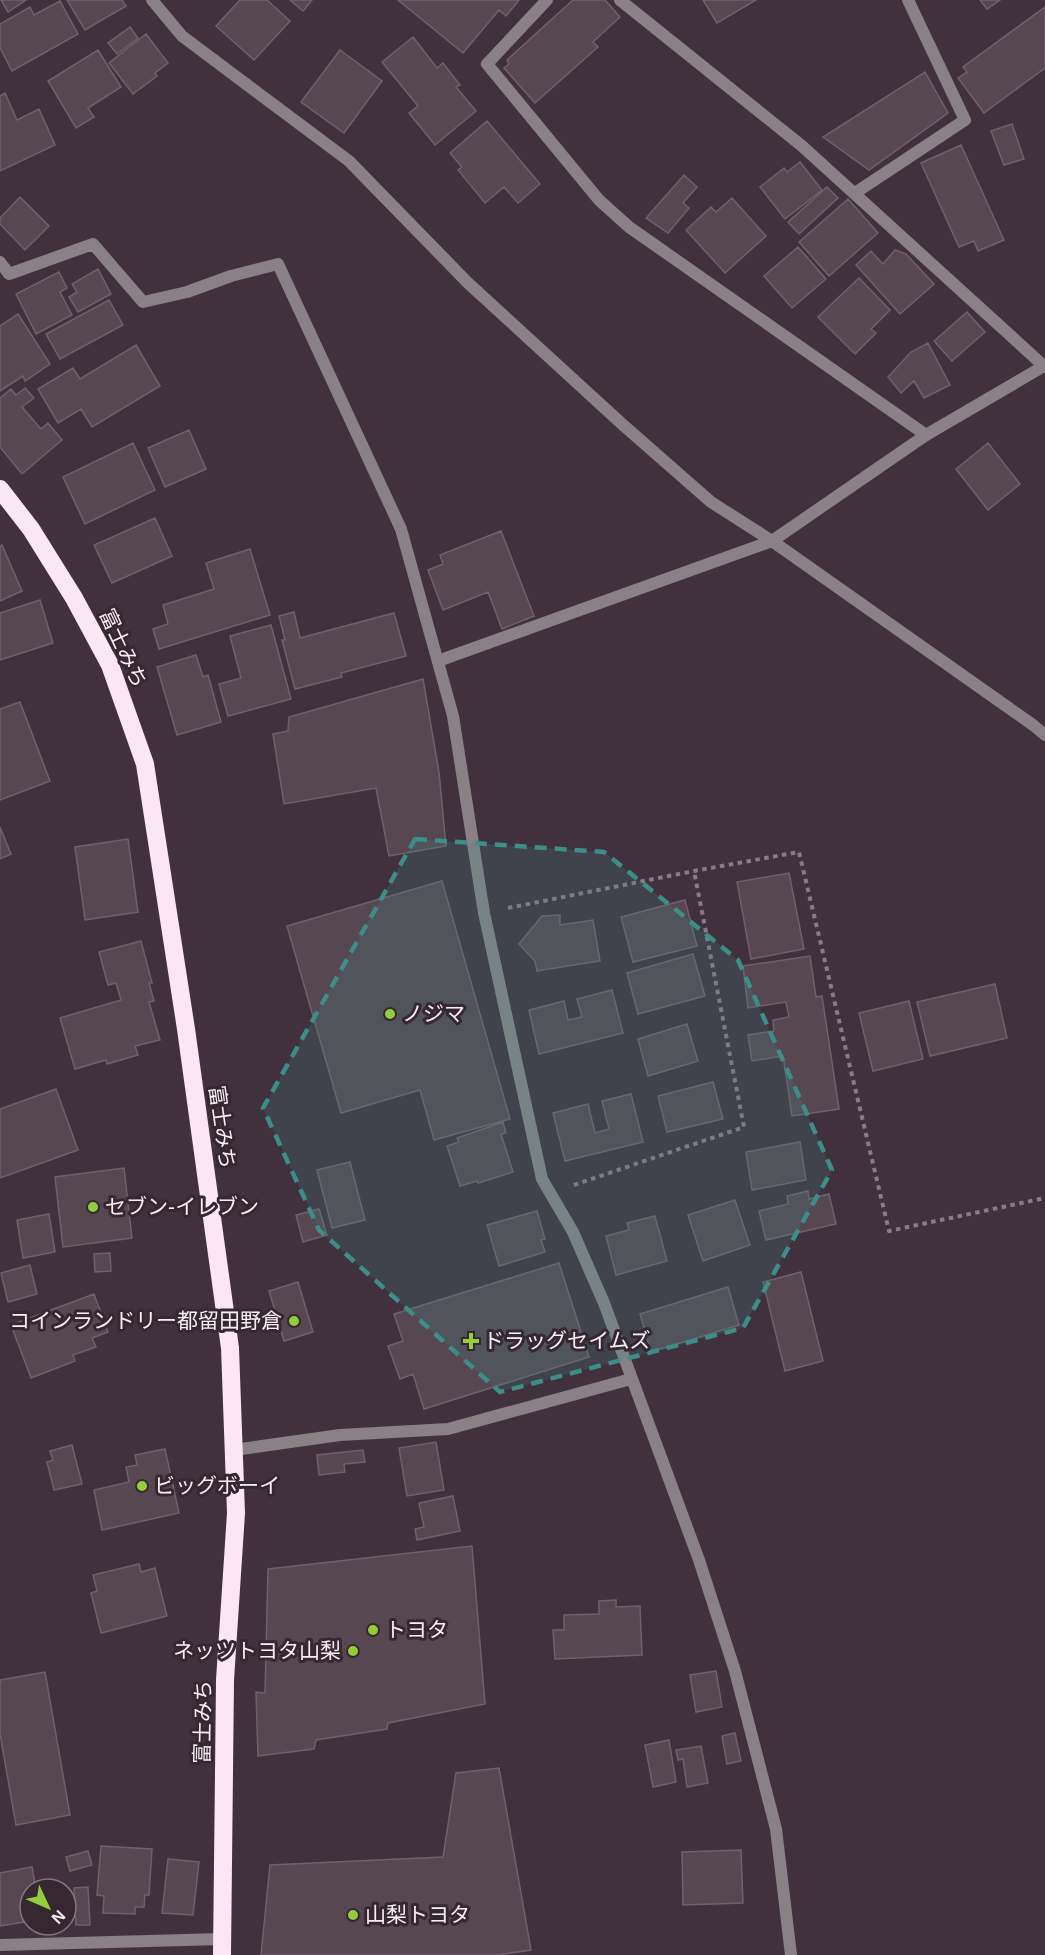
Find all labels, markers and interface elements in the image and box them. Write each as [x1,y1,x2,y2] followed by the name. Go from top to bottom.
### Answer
[95,605,152,691] street label: 富士みち
[402,1002,465,1025] place label: ノジマ
[383,1007,397,1021] marker: ノジマ
[205,1084,240,1170] street label: 富士みち
[105,1195,259,1218] place label: セブン-イレブン
[86,1200,100,1214] marker: セブン-イレブン
[9,1309,282,1332] place label: コインランドリー都留田野倉
[287,1314,301,1328] marker: コインランドリー都留田野倉
[483,1329,651,1352] place label: ドラッグセイムズ
[464,1334,478,1348] marker: ドラッグセイムズ
[154,1474,280,1497] place label: ビッグボーイ
[135,1479,149,1493] marker: ビッグボーイ
[385,1618,448,1641] place label: トヨタ
[366,1623,380,1637] marker: トヨタ
[173,1639,341,1662] place label: ネッツトヨタ山梨
[346,1644,360,1658] marker: ネッツトヨタ山梨
[190,1680,215,1764] street label: 富士みち
[18,1877,78,1937] north arrow
[365,1903,470,1926] place label: 山梨トヨタ
[48,1907,69,1927] text: N
[346,1908,360,1922] marker: 山梨トヨタ

